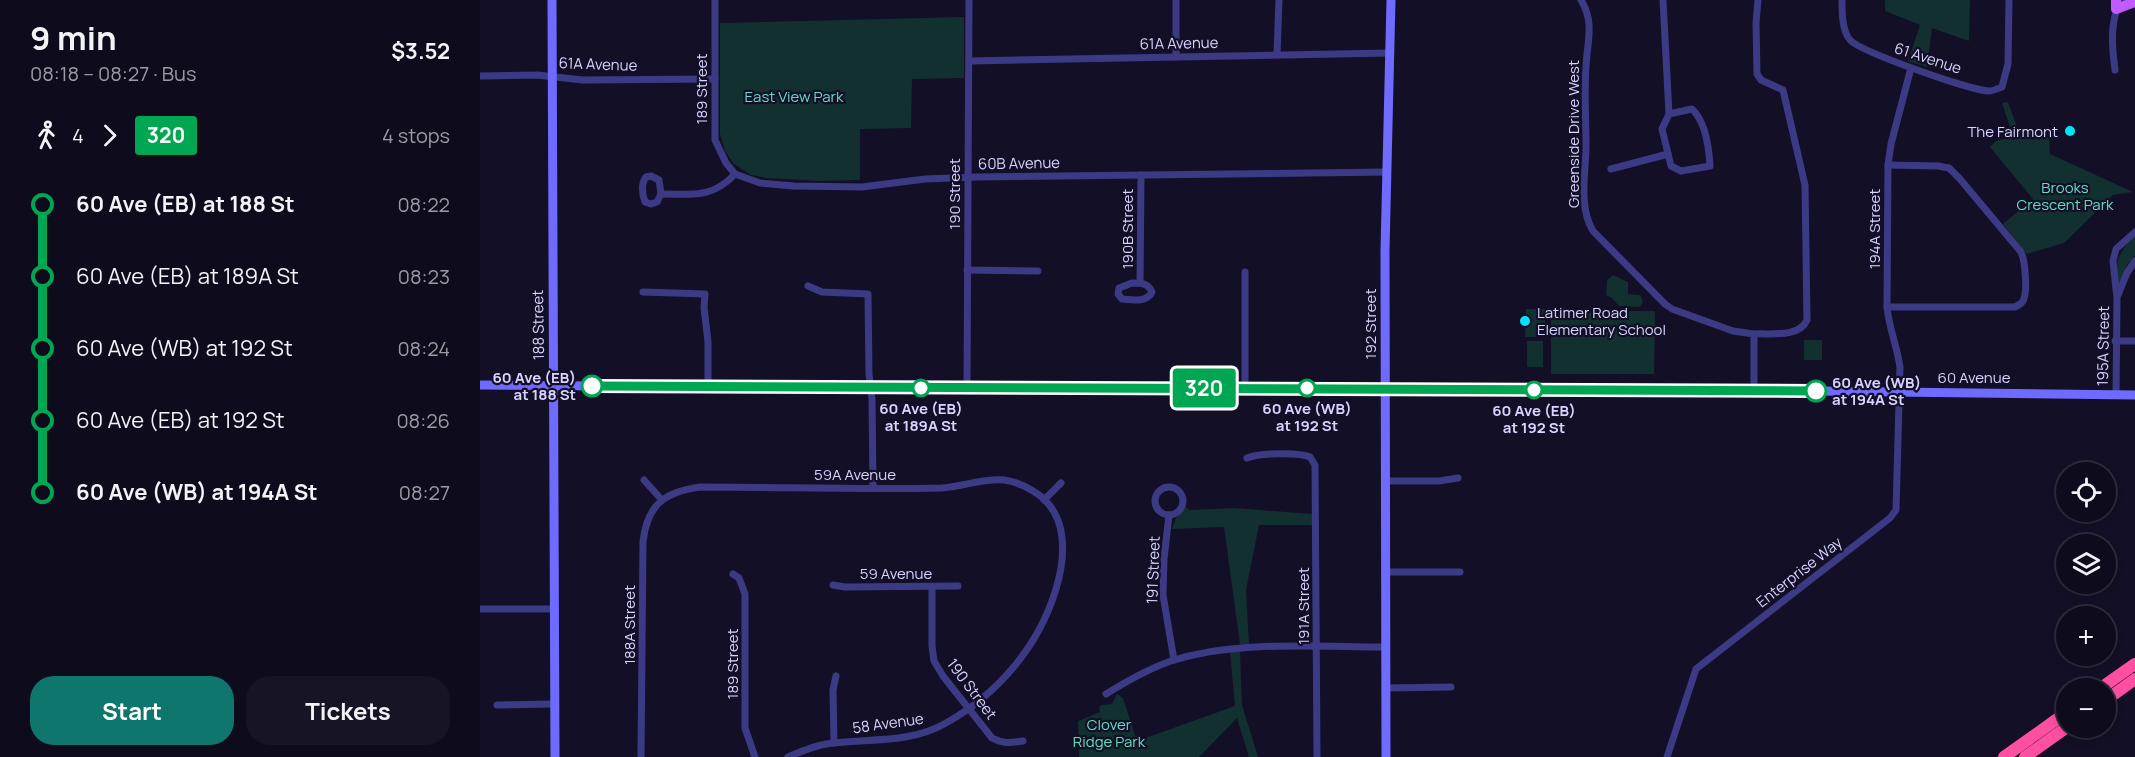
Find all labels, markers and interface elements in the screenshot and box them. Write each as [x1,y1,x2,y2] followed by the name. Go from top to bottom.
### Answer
[30,15,117,60] text: 9 min
[1139,32,1219,54] street label: 61A Avenue
[391,36,450,66] text: $3.52
[1892,37,1964,79] street label: 61 Avenue
[558,52,638,76] street label: 61A Avenue
[691,54,712,124] street label: 189 Street
[30,60,196,87] text: 08:18 – 08:27 · Bus
[1563,60,1584,208] street label: Greenside Drive West
[745,86,844,107] park label: East View Park
[30,119,63,152] icon: walk
[93,119,126,152] icon: forward
[147,121,185,149] text: 320
[1967,121,2058,142] place label: The Fairmont
[72,122,84,149] text: 4
[382,122,450,149] text: 4 stops
[2063,124,2077,138] marker: The Fairmont
[978,152,1060,174] street label: 60B Avenue
[944,158,965,230] street label: 190 Street
[2016,177,2114,215] park label: Brooks Crescent Park
[76,189,294,219] text: 60 Ave (EB) at 188 St
[1117,189,1138,269] street label: 190B Street
[1864,189,1885,269] street label: 194A Street
[397,191,450,218] text: 08:22
[76,261,299,291] text: 60 Ave (EB) at 189A St
[398,263,450,290] text: 08:23
[1360,289,1381,359] street label: 192 Street
[527,290,549,360] street label: 188 Street
[1537,302,1666,340] place label: Latimer Road Elementary School
[2092,306,2114,386] street label: 195A Street
[1518,314,1532,328] marker: Latimer Road Elementary School
[76,333,293,363] text: 60 Ave (WB) at 192 St
[397,335,450,362] text: 08:24
[492,367,576,405] place label: 60 Ave (EB) at 188 St
[1938,367,2011,388] street label: 60 Avenue
[1170,368,1238,408] line badge: 320
[1832,372,1921,410] place label: 60 Ave (WB) at 194A St
[1185,374,1223,402] text: 320
[581,375,603,397] marker: 60 Ave (EB) at 188 St
[912,379,930,397] marker: 60 Ave (EB) at 189A St
[1298,379,1316,397] marker: 60 Ave (WB) at 192 St
[1805,380,1827,402] marker: 60 Ave (WB) at 194A St
[1525,381,1543,399] marker: 60 Ave (EB) at 192 St
[879,398,963,436] place label: 60 Ave (EB) at 189A St
[1262,398,1352,436] place label: 60 Ave (WB) at 192 St
[1492,400,1576,438] place label: 60 Ave (EB) at 192 St
[76,405,285,435] text: 60 Ave (EB) at 192 St
[396,407,450,434] text: 08:26
[2056,462,2116,738] map controls
[2056,462,2116,522] button: locate
[814,464,896,485] street label: 59A Avenue
[76,477,318,507] text: 60 Ave (WB) at 194A St
[399,479,450,506] text: 08:27
[1752,532,1846,612] street label: Enterprise Way
[2056,534,2116,594] button: layers
[1141,536,1165,604] street label: 191 Street
[860,563,932,584] street label: 59 Avenue
[1293,567,1314,645] street label: 191A Street
[619,585,640,665] street label: 188A Street
[2056,606,2116,666] button: +
[722,629,743,699] street label: 189 Street
[942,654,1002,724] street label: 190 Street
[30,676,234,745] button: Start
[246,676,450,745] button: Tickets
[2056,678,2116,738] button: −
[851,708,925,738] street label: 58 Avenue
[1073,714,1146,752] park label: Clover Ridge Park

